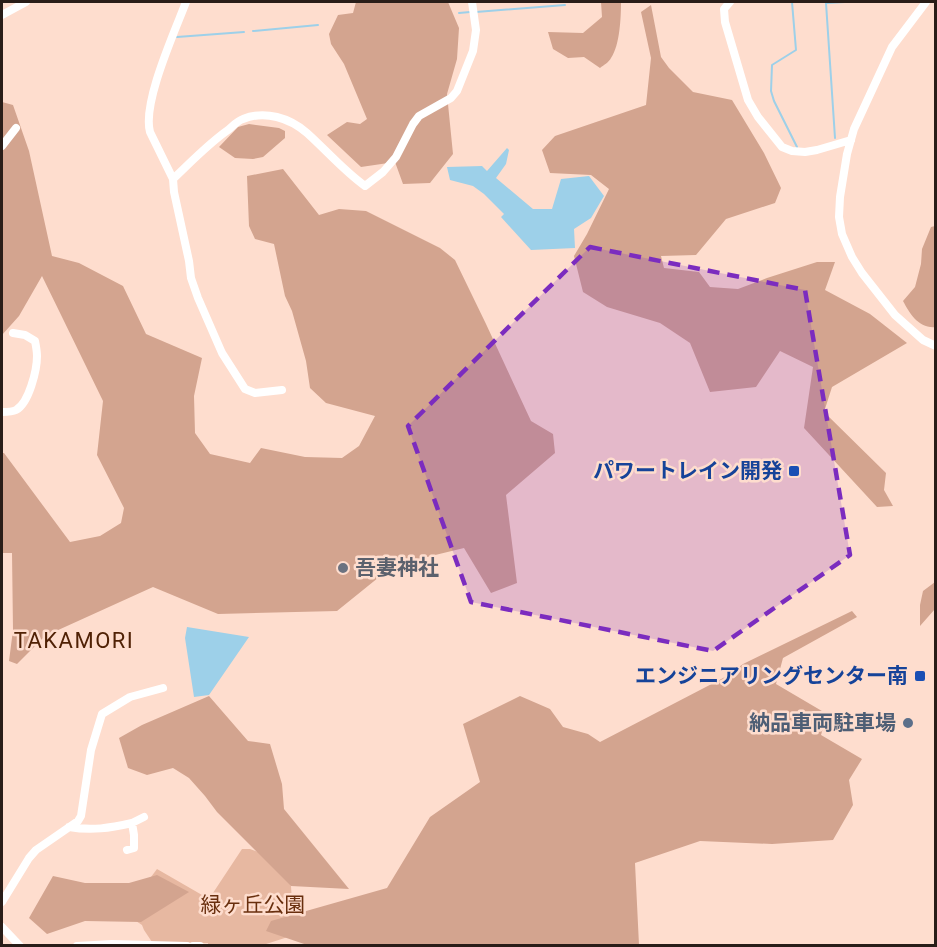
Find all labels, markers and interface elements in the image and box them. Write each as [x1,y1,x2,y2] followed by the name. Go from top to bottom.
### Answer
[593,459,782,483] place label: パワートレイン開発
[787,464,801,478] marker: パワートレイン開発
[355,556,439,580] place label: 吾妻神社
[336,561,350,575] marker: 吾妻神社
[14,628,134,653] district label: TAKAMORI
[635,664,908,688] place label: エンジニアリングセンター南
[913,669,927,683] marker: エンジニアリングセンター南
[749,711,896,735] place label: 納品車両駐車場
[901,716,915,730] marker: 納品車両駐車場
[201,893,306,917] park label: 緑ヶ丘公園

